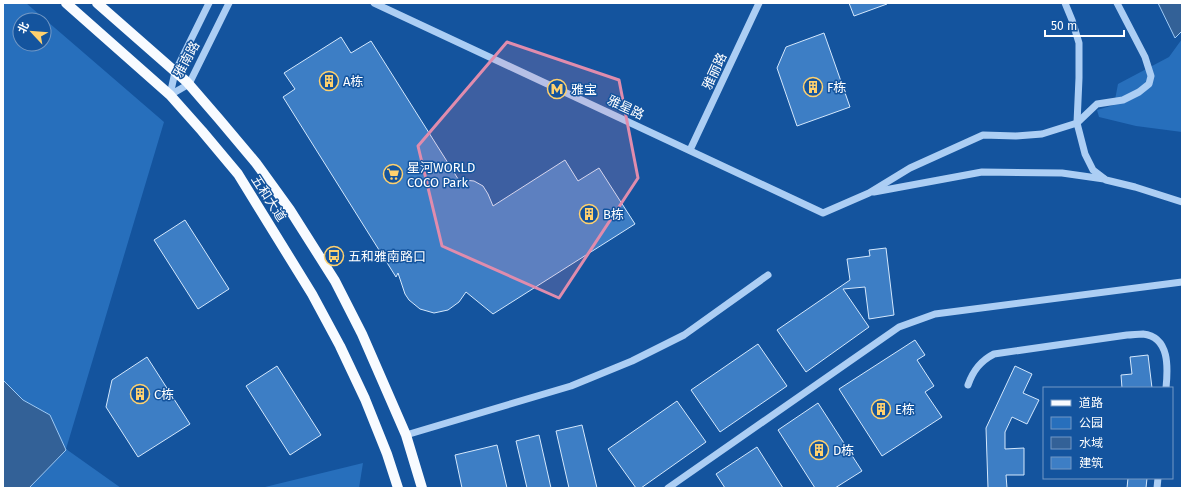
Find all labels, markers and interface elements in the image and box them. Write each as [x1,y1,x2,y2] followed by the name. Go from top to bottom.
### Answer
[12,12,52,52] north arrow
[1045,12,1124,38] scale bar
[1051,19,1077,33] text: 50 m
[15,20,32,36] text: 北
[170,39,202,80] street label: 雅南路
[699,50,729,92] street label: 雅丽路
[318,70,340,92] building icon: A栋
[343,74,363,89] place label: A栋
[802,76,824,98] building icon: F栋
[546,78,568,100] metro station icon: 雅宝
[827,80,846,95] place label: F栋
[571,82,597,97] place label: 雅宝
[605,92,647,122] street label: 雅星路
[407,160,475,190] place label: 星河WORLD COCO Park
[382,163,404,185] supermarket icon: 星河WORLD COCO Park
[248,172,289,224] street label: 五和大道
[578,203,600,225] building icon: B栋
[603,207,624,222] place label: B栋
[323,245,345,267] bus stop icon: 五和雅南路口
[348,249,426,264] place label: 五和雅南路口
[129,383,151,405] building icon: C栋
[154,387,174,402] place label: C栋
[1043,387,1173,479] legend
[1079,396,1103,410] text: 道路
[870,398,892,420] building icon: E栋
[895,402,915,417] place label: E栋
[1079,416,1103,430] text: 公园
[1079,436,1103,450] text: 水域
[808,439,830,461] building icon: D栋
[833,443,854,458] place label: D栋
[1079,456,1103,470] text: 建筑

